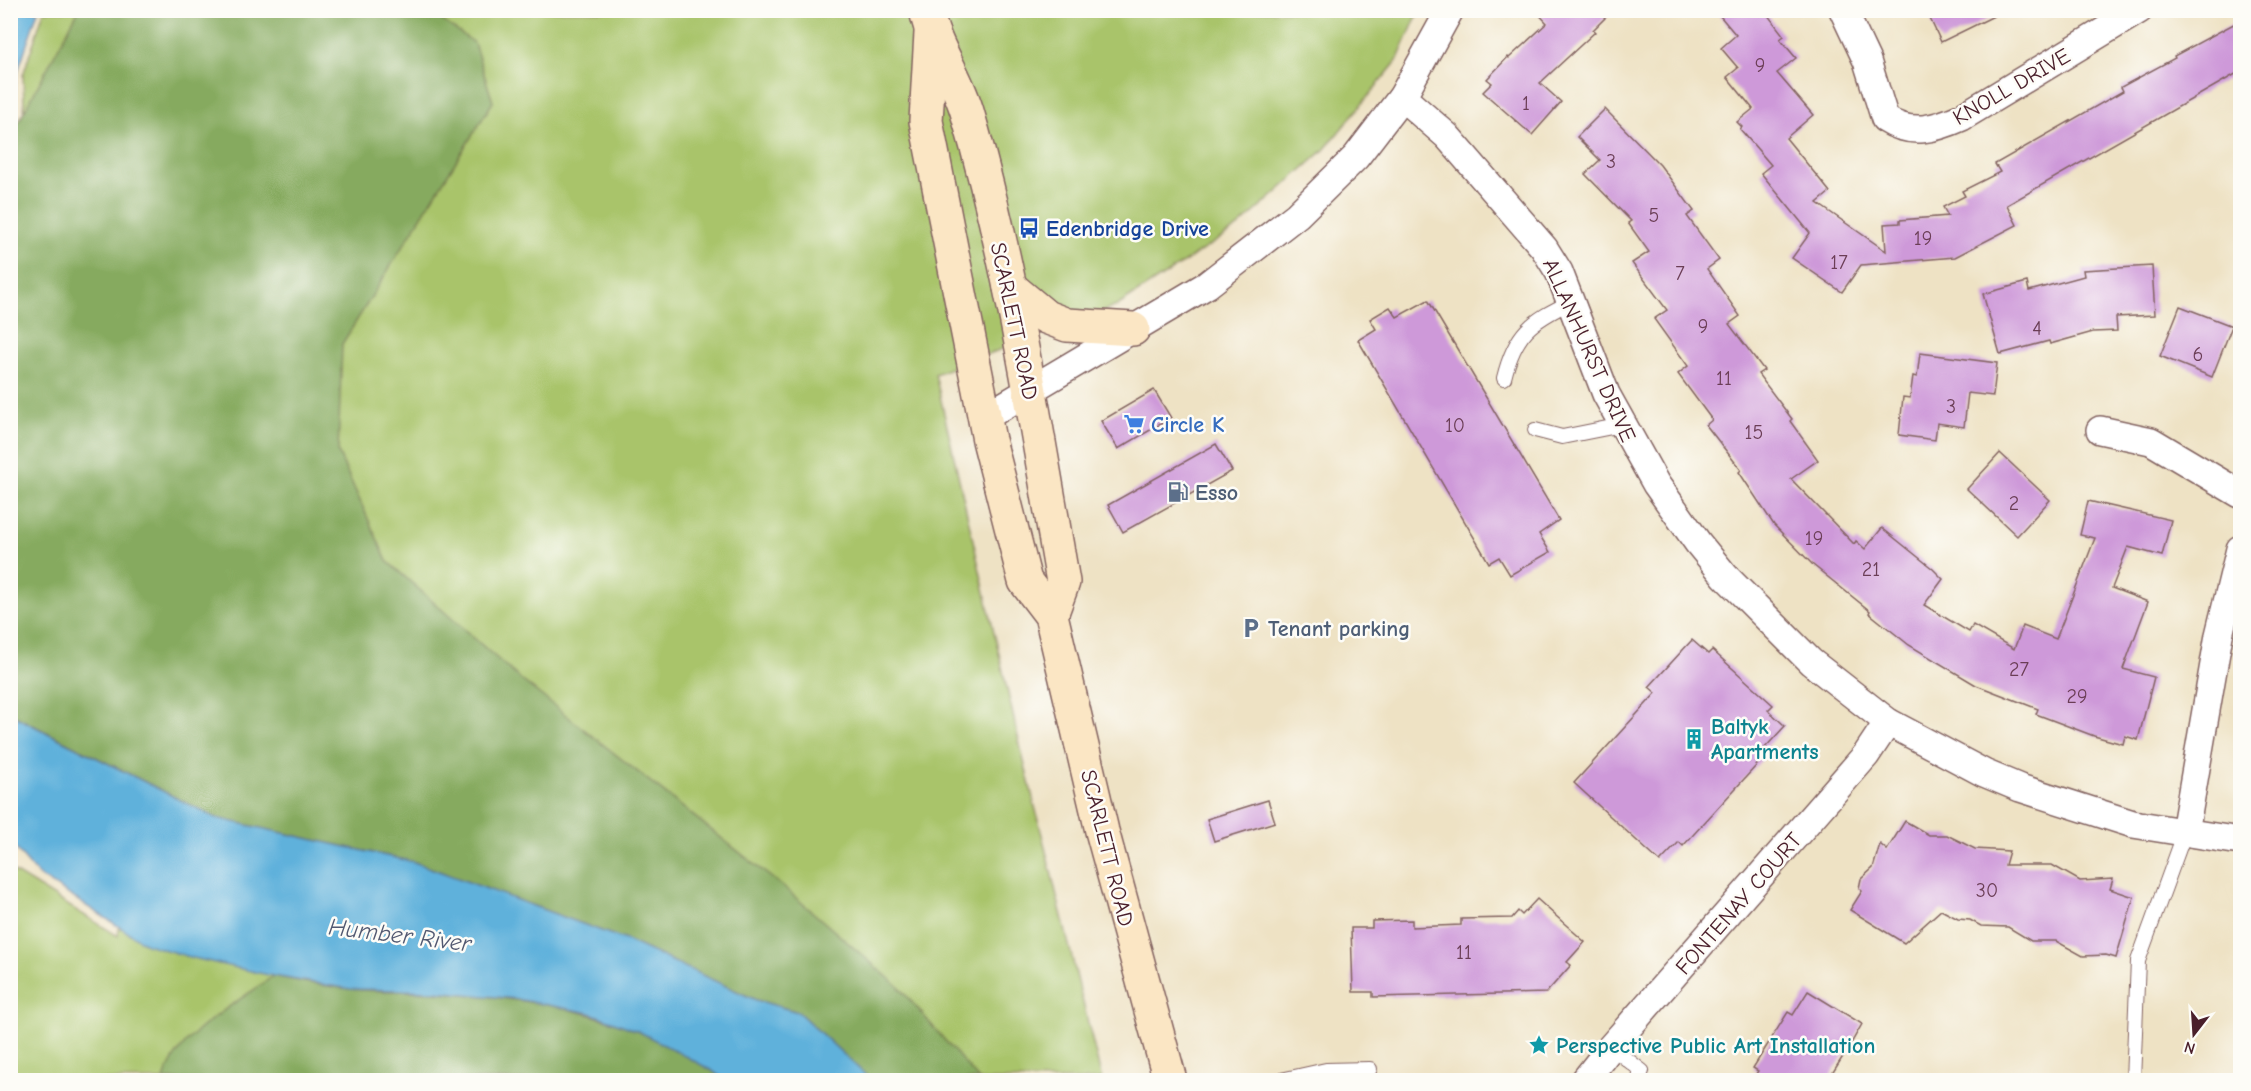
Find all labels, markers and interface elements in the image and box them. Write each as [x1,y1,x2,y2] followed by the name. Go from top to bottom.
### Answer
[1948,43,2075,131] street label: KNOLL DRIVE
[1755,54,1765,77] house number: 9
[1522,92,1530,115] house number: 1
[1606,150,1616,173] house number: 3
[1649,204,1659,227] house number: 5
[1017,216,1041,240] bus stop icon: Edenbridge Drive
[1046,216,1209,242] place label: Edenbridge Drive
[1914,227,1932,250] house number: 19
[985,240,1043,402] street label: SCARLETT ROAD
[1830,251,1848,274] house number: 17
[1537,255,1641,446] street label: ALLANHURST DRIVE
[1675,262,1685,285] house number: 7
[1698,315,1708,338] house number: 9
[2032,317,2042,340] house number: 4
[2193,343,2203,366] house number: 6
[1716,367,1732,390] house number: 11
[1946,395,1956,418] house number: 3
[1122,412,1146,436] supermarket icon: Circle K
[1151,412,1224,438] place label: Circle K
[1445,414,1465,437] house number: 10
[1745,421,1763,444] house number: 15
[1166,480,1190,504] fuel station icon: Esso
[1195,480,1238,506] place label: Esso
[2009,492,2019,515] house number: 2
[1805,527,1823,550] house number: 19
[1862,558,1880,581] house number: 21
[1239,616,1263,640] parking icon: Tenant parking
[1268,616,1410,642] place label: Tenant parking
[2009,658,2029,681] house number: 27
[2066,685,2088,708] house number: 29
[1711,714,1819,765] place label: Baltyk Apartments
[1682,727,1706,751] building icon: Baltyk Apartments
[1075,767,1139,929] street label: SCARLETT ROAD
[1670,827,1808,980] street label: FONTENAY COURT
[1976,879,1998,902] house number: 30
[327,912,474,958] water label: Humber River
[1456,941,1472,964] house number: 11
[2164,1004,2224,1064] north arrow
[1527,1033,1551,1057] place icon: Perspective Public Art Installation
[1556,1033,1875,1059] place label: Perspective Public Art Installation
[2182,1037,2198,1058] text: N

